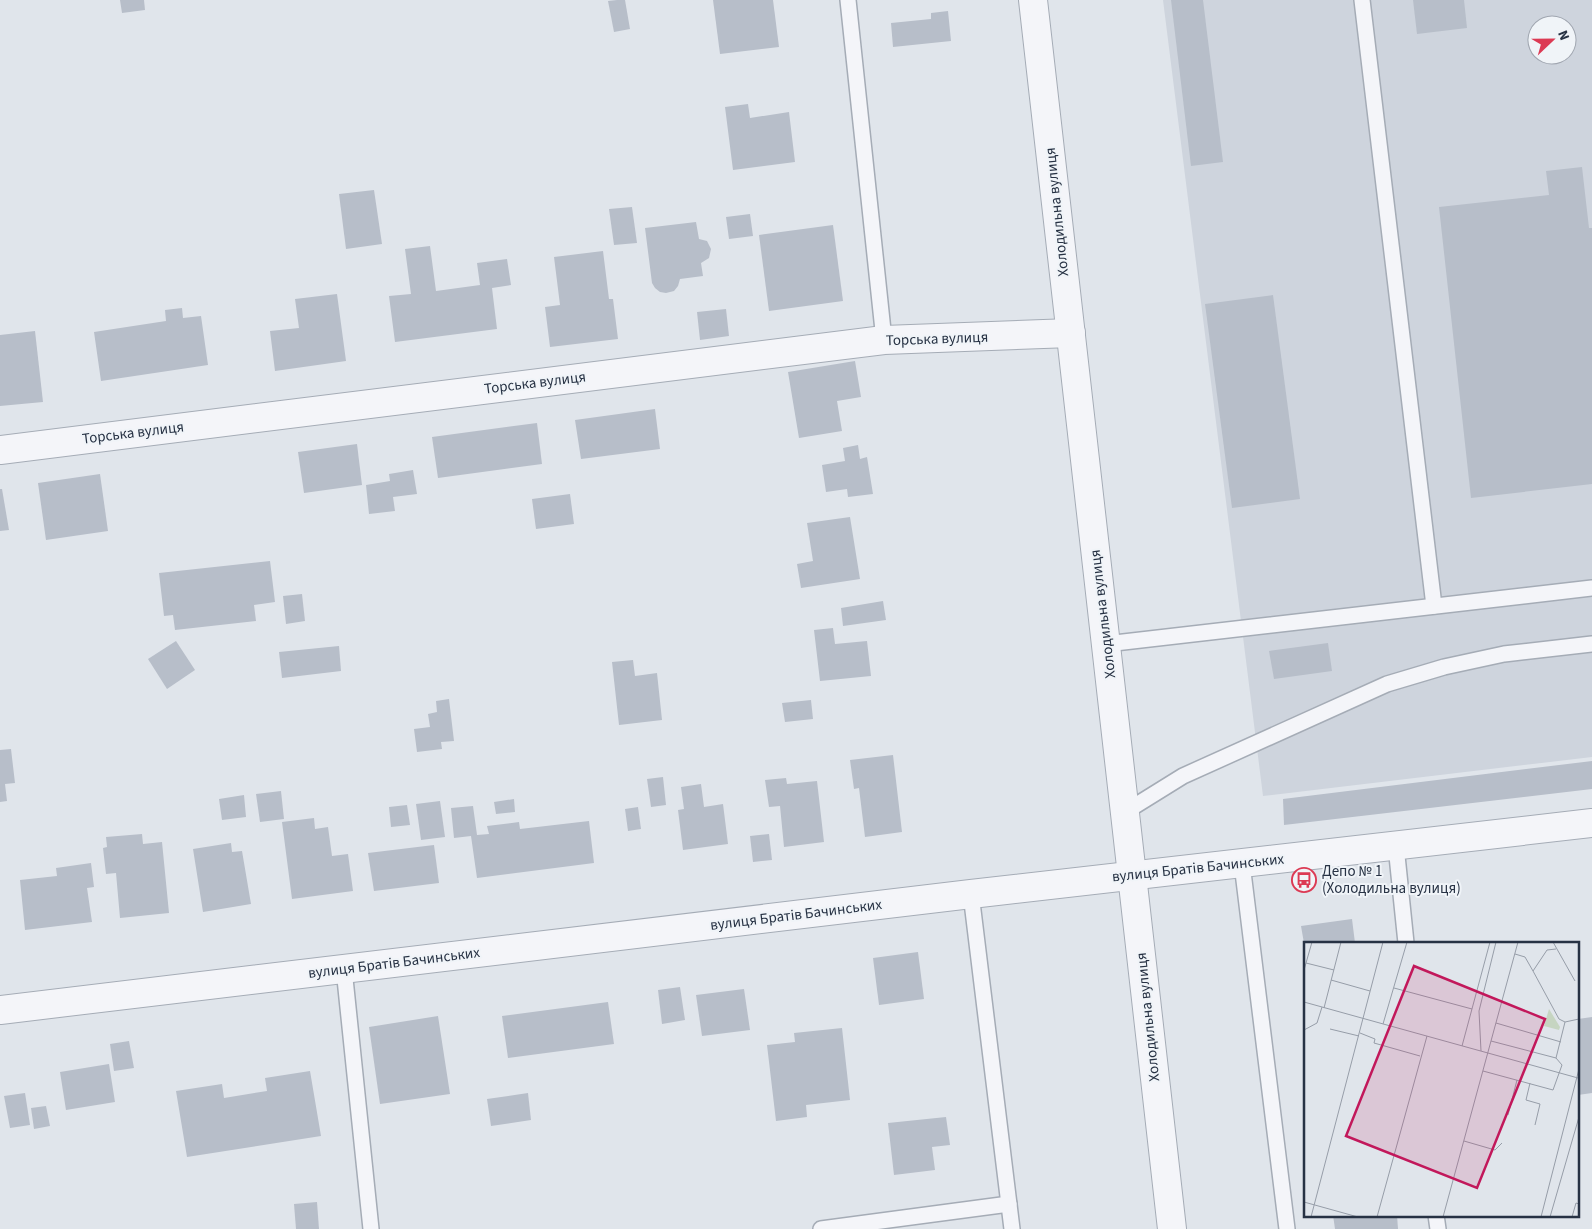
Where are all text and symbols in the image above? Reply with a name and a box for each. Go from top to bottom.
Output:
north arrow [1527,15,1577,65]
text: N [1552,27,1574,44]
street label: Холодильна вулиця [1040,146,1074,278]
street label: Торська вулиця [885,327,989,351]
street label: Торська вулиця [483,366,587,400]
street label: Торська вулиця [81,416,185,450]
street label: Холодильна вулиця [1085,548,1121,680]
street label: вулиця Братів Бачинських [1111,848,1285,887]
place label: Депо № 1 (Холодильна вулиця) [1322,861,1461,899]
bus stop icon: Депо № 1 (Холодильна вулиця) [1291,867,1317,893]
street label: вулиця Братів Бачинських [709,894,883,936]
street label: вулиця Братів Бачинських [307,942,481,984]
inset map [1304,942,1580,1216]
street label: Холодильна вулиця [1131,951,1165,1083]

